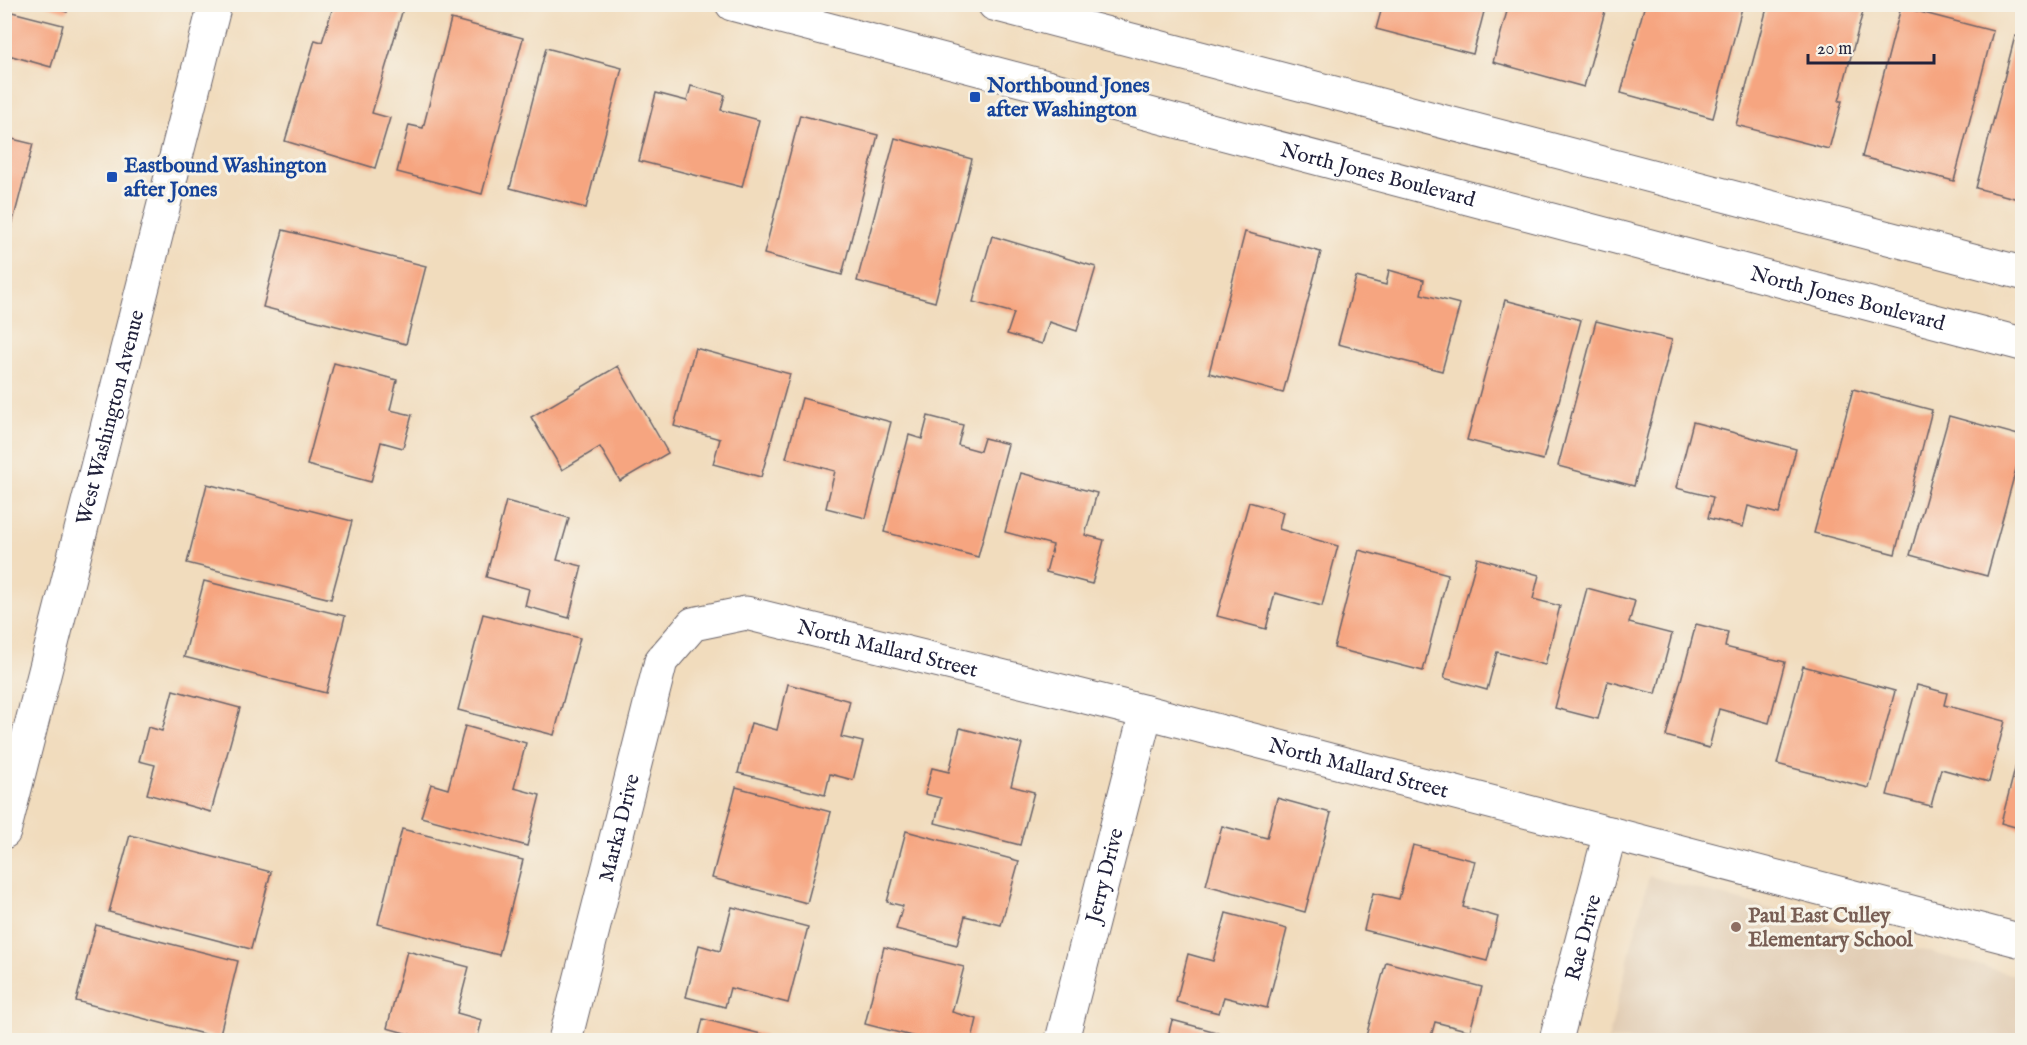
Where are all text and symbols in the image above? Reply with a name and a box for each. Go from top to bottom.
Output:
scale bar [1808,27,1934,65]
text: 20 m [1817,38,1852,61]
place label: Northbound Jones after Washington [986,73,1150,124]
marker: Northbound Jones after Washington [968,90,982,104]
street label: North Jones Boulevard [1277,137,1479,214]
place label: Eastbound Washington after Jones [124,153,327,204]
marker: Eastbound Washington after Jones [105,170,119,184]
street label: North Jones Boulevard [1747,261,1949,338]
street label: West Washington Avenue [71,307,152,528]
street label: North Mallard Street [794,614,980,685]
street label: North Mallard Street [1266,733,1451,805]
street label: Marka Drive [594,771,647,885]
street label: Jerry Drive [1080,825,1131,928]
street label: Rae Drive [1560,891,1608,984]
place label: Paul East Culley Elementary School [1748,903,1914,954]
marker: Paul East Culley Elementary School [1729,920,1743,934]

